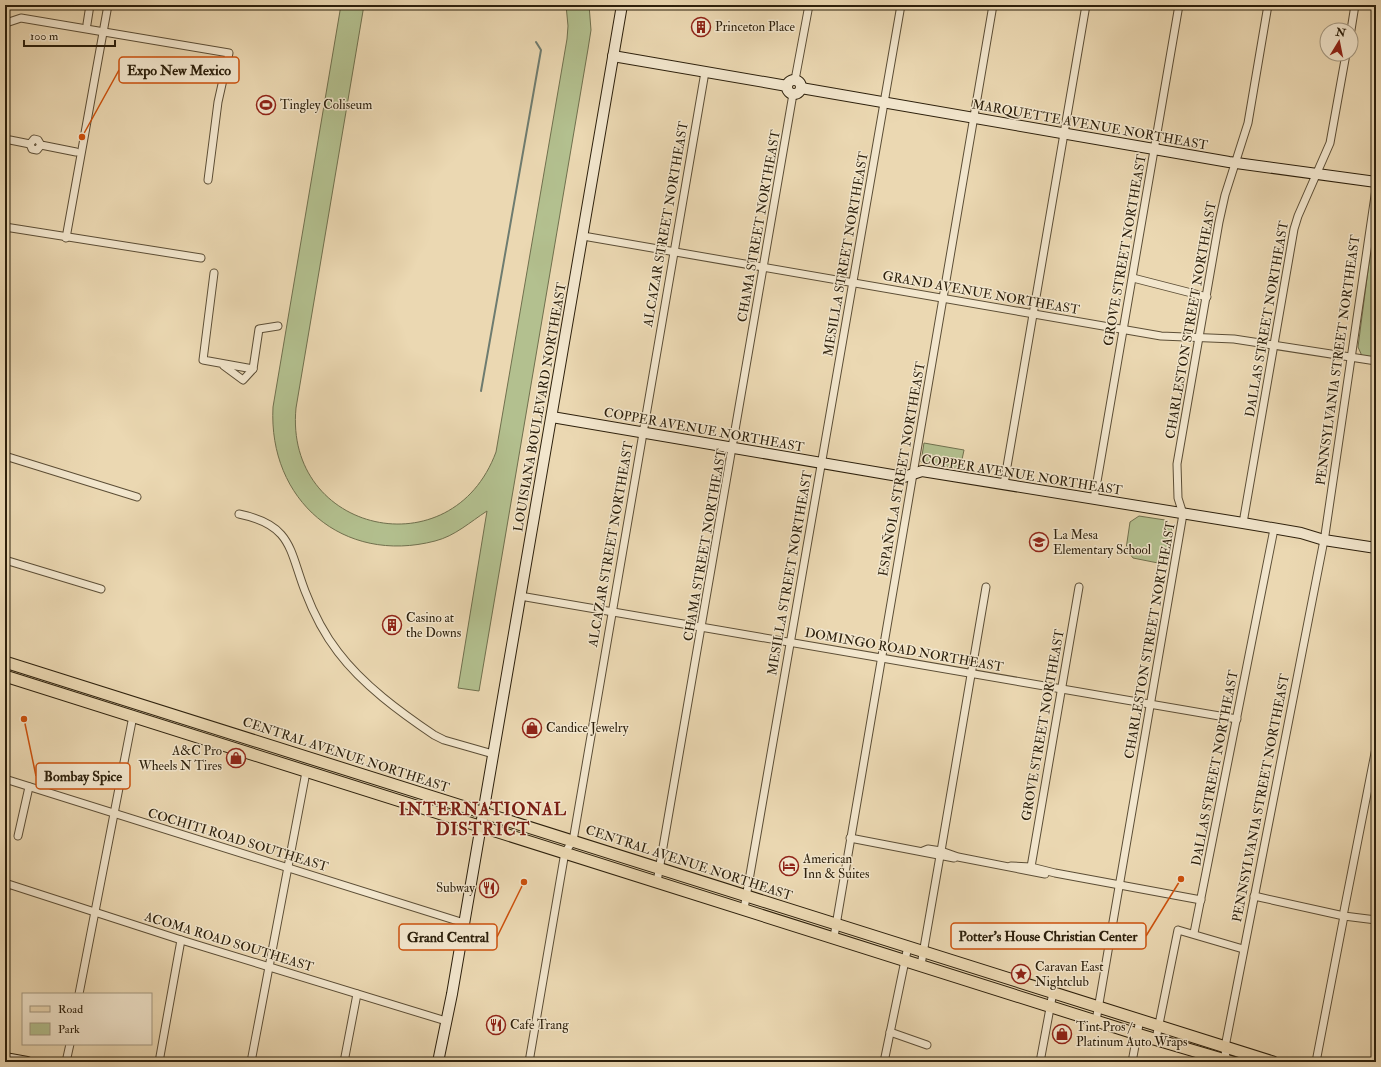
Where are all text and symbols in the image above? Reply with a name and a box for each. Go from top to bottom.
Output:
building icon: Princeton Place [690,16,712,38]
place label: Princeton Place [715,19,796,35]
scale bar [24,22,115,48]
north arrow [1319,22,1359,62]
text: N [1334,25,1348,40]
text: 100 m [30,29,59,44]
callout: Expo New Mexico [119,57,239,83]
text: Expo New Mexico [127,62,231,80]
sports icon: Tingley Coliseum [255,94,277,116]
street label: MARQUETTE AVENUE NORTHEAST [971,96,1209,154]
place label: Tingley Coliseum [280,97,372,114]
street label: ALCAZAR STREET NORTHEAST [640,120,692,329]
street label: CHAMA STREET NORTHEAST [734,128,784,323]
street label: MESILLA STREET NORTHEAST [820,150,872,358]
street label: GROVE STREET NORTHEAST [1100,153,1150,347]
street label: CHARLESTON STREET NORTHEAST [1162,199,1220,440]
street label: DALLAS STREET NORTHEAST [1242,219,1292,418]
street label: PENNSYLVANIA STREET NORTHEAST [1312,233,1364,486]
street label: GRAND AVENUE NORTHEAST [881,268,1081,318]
street label: LOUISIANA BOULEVARD NORTHEAST [510,281,570,533]
street label: ESPAÑOLA STREET NORTHEAST [874,360,929,578]
street label: COPPER AVENUE NORTHEAST [603,404,806,456]
street label: ALCAZAR STREET NORTHEAST [585,440,637,649]
street label: CHAMA STREET NORTHEAST [680,447,730,642]
street label: COPPER AVENUE NORTHEAST [920,451,1124,499]
street label: MESILLA STREET NORTHEAST [764,469,816,677]
street label: CHARLESTON STREET NORTHEAST [1121,519,1179,760]
place label: La Mesa Elementary School [1053,527,1152,559]
school or university icon: La Mesa Elementary School [1028,531,1050,553]
place label: Casino at the Downs [406,610,462,641]
building icon: Casino at the Downs [381,614,403,636]
street label: DOMINGO ROAD NORTHEAST [803,625,1005,675]
street label: GROVE STREET NORTHEAST [1018,628,1068,822]
street label: DALLAS STREET NORTHEAST [1188,668,1242,867]
street label: PENNSYLVANIA STREET NORTHEAST [1229,672,1293,924]
street label: CENTRAL AVENUE NORTHEAST [241,714,452,796]
shop icon: Candice Jewelry [521,717,543,739]
place label: Candice Jewelry [546,720,629,737]
place label: A&C Pro Wheels N Tires [137,743,223,774]
shop icon: A&C Pro Wheels N Tires [225,747,247,769]
callout: Bombay Spice [36,763,130,789]
text: Bombay Spice [44,768,122,786]
district label: INTERNATIONAL DISTRICT [399,799,567,840]
street label: COCHITI ROAD SOUTHEAST [146,805,330,875]
street label: CENTRAL AVENUE NORTHEAST [584,822,795,904]
place label: American Inn & Suites [802,851,870,882]
hotel icon: American Inn & Suites [778,855,800,877]
restaurant icon: Subway [478,877,500,899]
place label: Subway [436,880,475,897]
street label: ACOMA ROAD SOUTHEAST [142,908,316,975]
callout: Potter's House Christian Center [951,923,1146,949]
callout: Grand Central [399,924,497,950]
text: Potter's House Christian Center [958,928,1138,945]
text: Grand Central [407,929,489,946]
place label: Caravan East Nightclub [1035,959,1104,990]
place icon: Caravan East Nightclub [1010,963,1032,985]
legend [22,993,152,1045]
text: Road [58,1002,83,1017]
restaurant icon: Cafe Trang [485,1014,507,1036]
place label: Cafe Trang [510,1017,569,1033]
place label: Tint Pros / Platinum Auto Wraps [1076,1019,1188,1051]
text: Park [58,1022,80,1037]
shop icon: Tint Pros / Platinum Auto Wraps [1051,1023,1073,1045]

